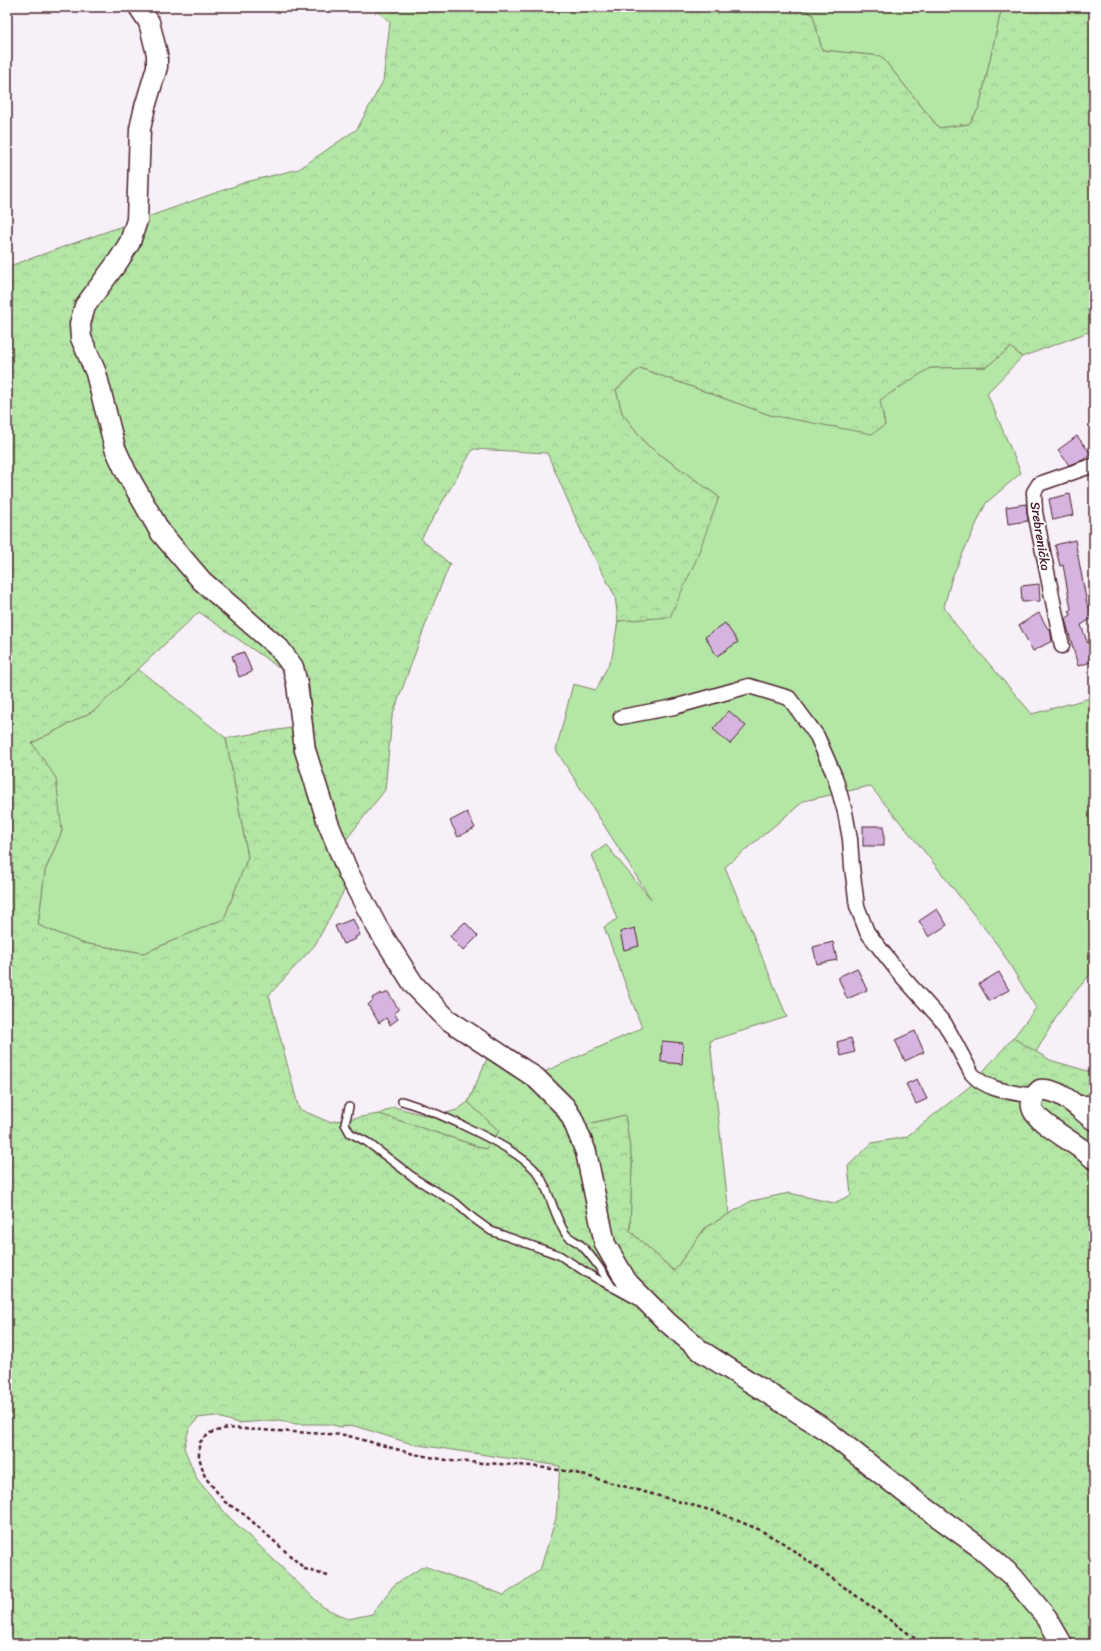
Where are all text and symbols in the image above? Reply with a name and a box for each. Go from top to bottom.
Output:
street label: Srebrenička [1024,500,1057,573]

